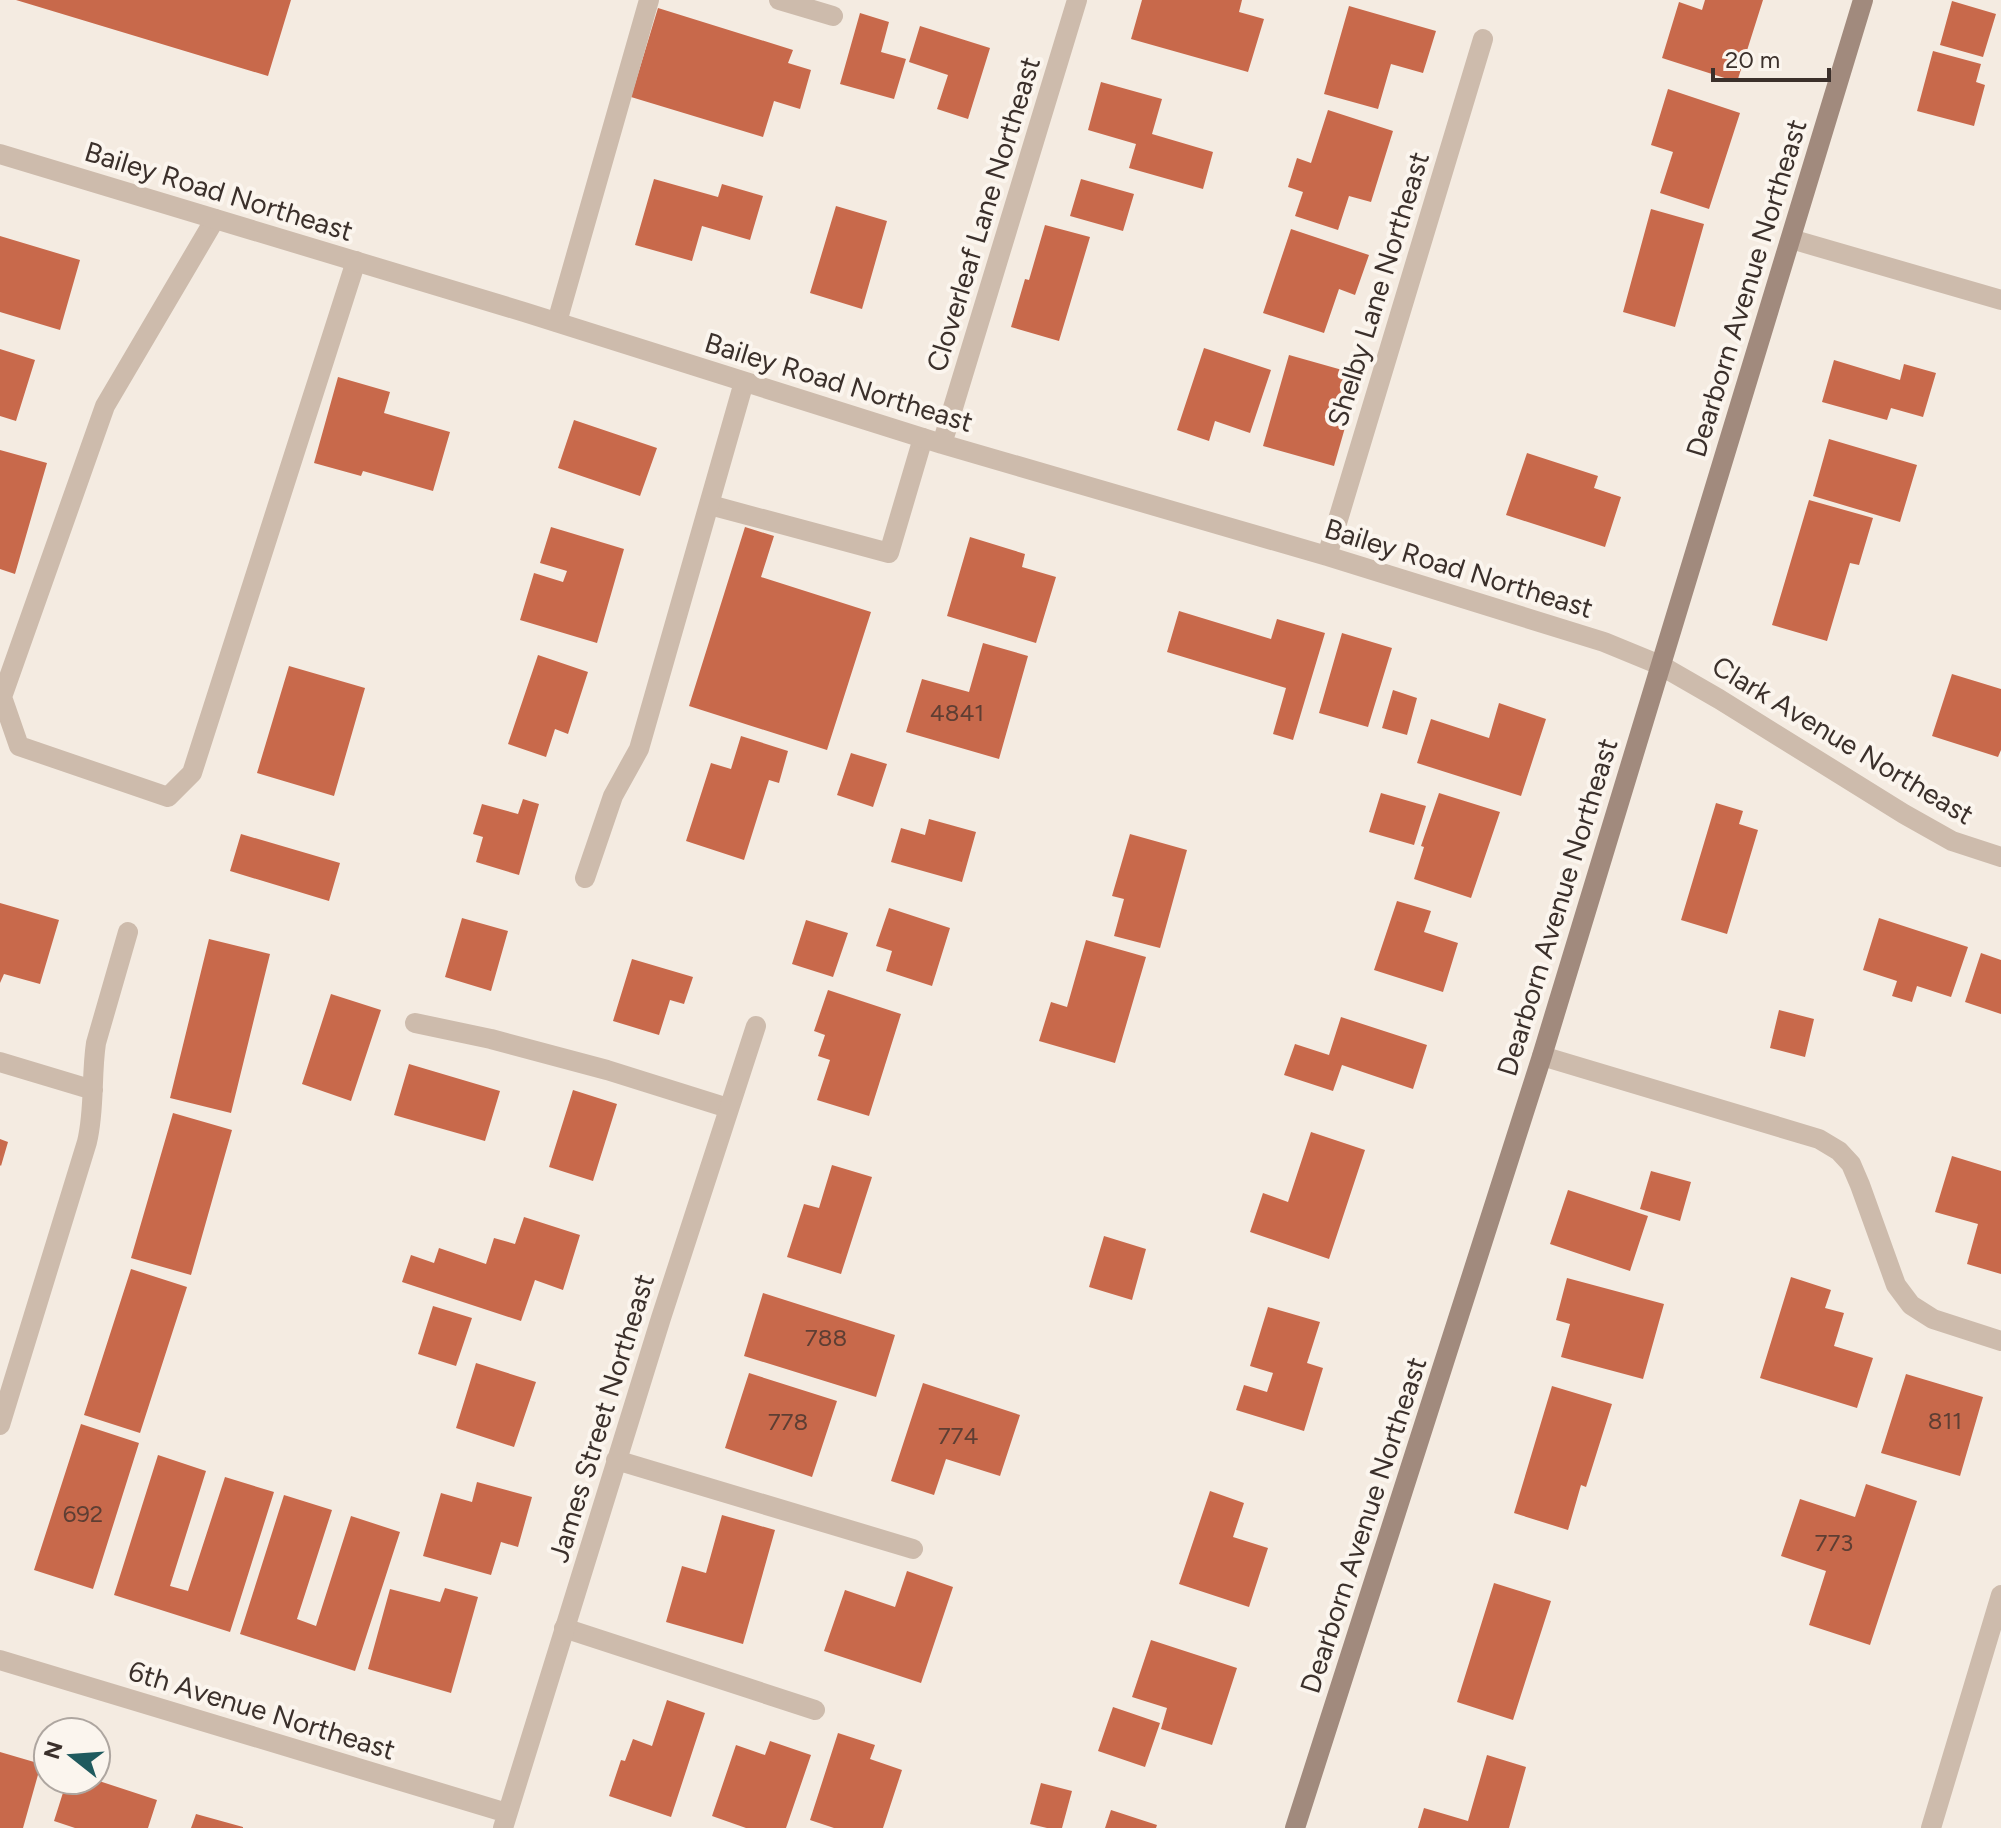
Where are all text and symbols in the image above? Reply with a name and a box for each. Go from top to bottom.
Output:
scale bar [1713,32,1829,82]
text: 20 m [1725,45,1780,74]
street label: Cloverleaf Lane Northeast [919,52,1047,376]
street label: Dearborn Avenue Northeast [1678,115,1814,461]
street label: Bailey Road Northeast [81,134,357,248]
street label: Shelby Lane Northeast [1320,148,1436,430]
street label: Bailey Road Northeast [701,325,977,439]
street label: Bailey Road Northeast [1321,511,1597,625]
street label: Clark Avenue Northeast [1706,648,1980,832]
house number: 4841 [930,698,984,727]
street label: Dearborn Avenue Northeast [1489,734,1625,1080]
street label: James Street Northeast [541,1270,661,1566]
house number: 788 [805,1323,847,1352]
street label: Dearborn Avenue Northeast [1293,1353,1433,1697]
house number: 811 [1928,1406,1962,1435]
house number: 778 [768,1407,808,1436]
house number: 774 [938,1421,978,1450]
house number: 692 [63,1499,103,1528]
house number: 773 [1815,1528,1853,1557]
street label: 6th Avenue Northeast [124,1653,400,1767]
north arrow [32,1716,112,1796]
text: N [38,1738,69,1762]

